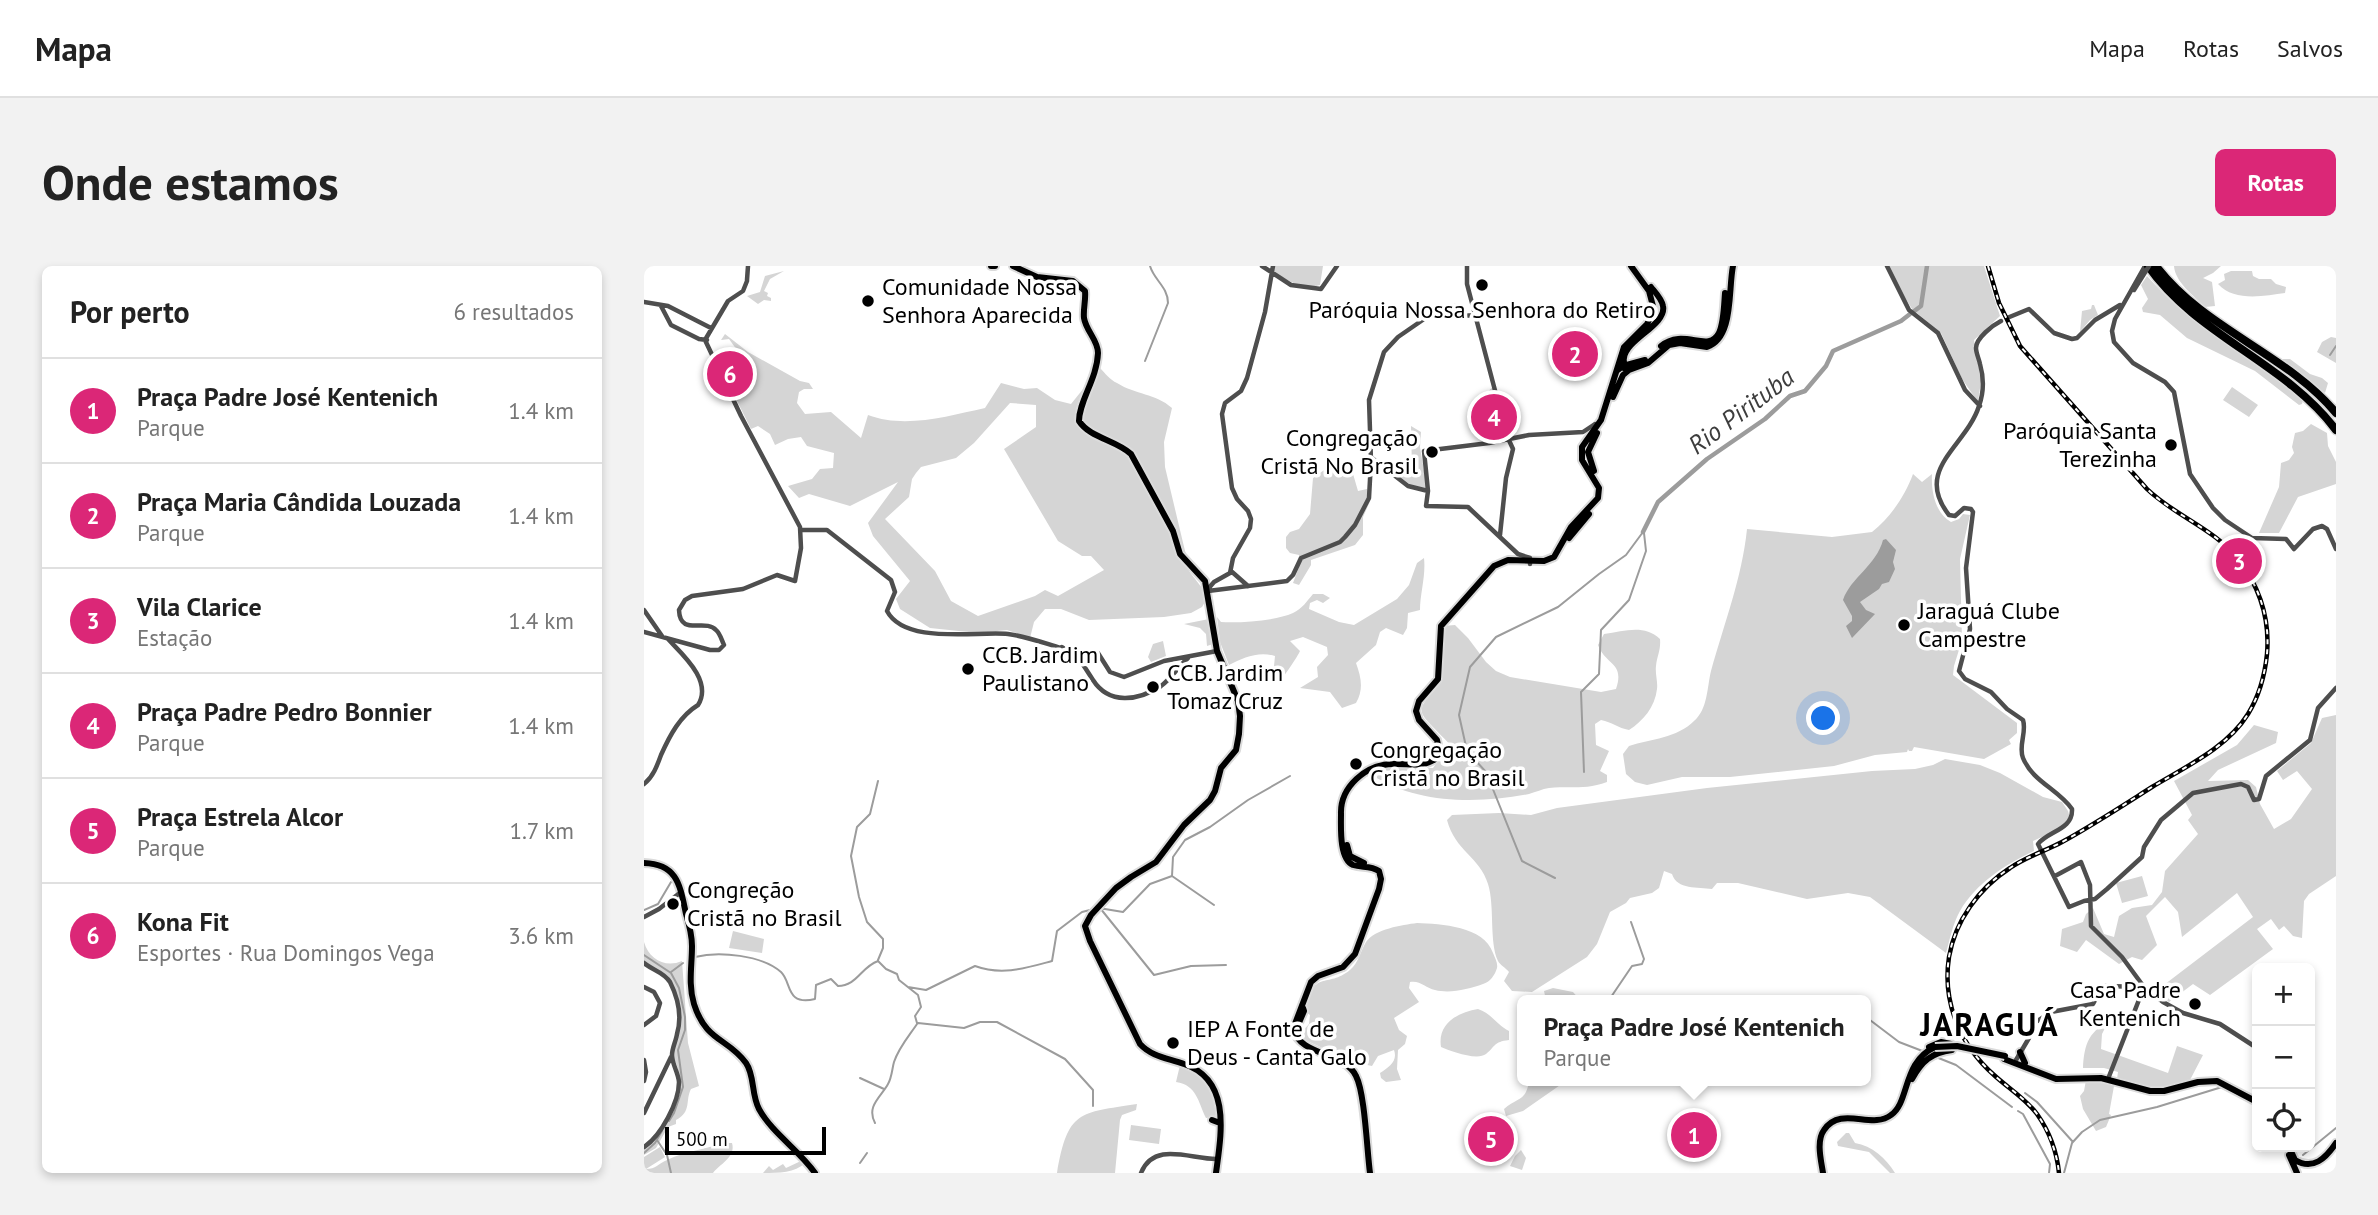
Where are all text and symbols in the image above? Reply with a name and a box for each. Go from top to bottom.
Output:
text: Mapa [35,27,112,70]
text: Mapa [2089,33,2145,64]
text: Rotas [2183,33,2239,64]
text: Salvos [2277,33,2343,64]
button: Rotas [2215,149,2336,216]
text: Onde estamos [42,150,339,214]
place label: Comunidade Nossa Senhora Aparecida [882,271,1077,330]
marker: Paróquia Nossa Senhora do Retiro [1474,277,1490,293]
text: Por perto [70,292,190,331]
marker: Comunidade Nossa Senhora Aparecida [860,293,876,309]
place label: Paróquia Nossa Senhora do Retiro [1308,294,1656,325]
text: 6 resultados [453,297,574,326]
pin: 2 [1552,328,1598,380]
pin: 6 [707,348,753,400]
water label: Rio Pirituba [1681,360,1801,461]
text: Praça Padre José Kentenich [137,380,438,413]
pin: 4 [1471,391,1517,443]
text: 1 [86,396,100,425]
text: 1.4 km [508,396,574,425]
text: Parque [137,413,205,442]
place label: Paróquia Santa Terezinha [2003,415,2157,474]
place label: Congregação Cristã No Brasil [1261,422,1418,481]
marker: Paróquia Santa Terezinha [2163,437,2179,453]
marker: Congregação Cristã No Brasil [1424,444,1440,460]
text: Praça Maria Cândida Louzada [137,485,461,518]
text: 2 [86,501,100,530]
text: 1.4 km [508,501,574,530]
text: Parque [137,518,205,547]
pin: 3 [2216,535,2262,587]
text: Vila Clarice [137,590,262,623]
place label: Jaraguá Clube Campestre [1917,595,2060,654]
text: 3 [86,606,100,635]
text: 1.4 km [508,606,574,635]
marker: Jaraguá Clube Campestre [1896,617,1912,633]
text: Estação [137,623,212,652]
place label: CCB. Jardim Paulistano [982,639,1098,698]
place label: CCB. Jardim Tomaz Cruz [1167,657,1283,716]
marker: CCB. Jardim Paulistano [960,661,976,677]
marker: CCB. Jardim Tomaz Cruz [1145,679,1161,695]
text: Praça Padre Pedro Bonnier [137,695,432,728]
your location [1806,701,1840,735]
text: 4 [86,711,100,740]
text: 1.4 km [508,711,574,740]
text: Parque [137,728,205,757]
place label: Congregação Cristã no Brasil [1370,734,1524,793]
marker: Congregação Cristã no Brasil [1348,756,1364,772]
text: Praça Estrela Alcor [137,800,343,833]
text: 5 [86,816,100,845]
text: 1.7 km [509,816,574,845]
text: Parque [137,833,205,862]
place label: Congreção Cristã no Brasil [687,874,841,933]
marker: Congreção Cristã no Brasil [665,896,681,912]
text: Kona Fit [137,905,229,938]
text: 6 [86,921,100,950]
text: 3.6 km [508,921,574,950]
text: Esportes · Rua Domingos Vega [137,938,435,967]
map controls [2252,963,2315,1152]
button: + [2252,963,2315,1026]
place label: Casa Padre Kentenich [2070,974,2181,1033]
popup [1517,995,1871,1086]
marker: Casa Padre Kentenich [2187,996,2203,1012]
district label: JARAGUÁ [1919,1003,2060,1045]
text: Praça Padre José Kentenich [1543,1010,1845,1043]
place label: IEP A Fonte de Deus - Canta Galo [1187,1013,1367,1072]
button: − [2252,1026,2315,1089]
marker: IEP A Fonte de Deus - Canta Galo [1165,1035,1181,1051]
text: Parque [1543,1043,1611,1072]
button: locate [2252,1089,2315,1152]
pin: 1 [1671,1109,1717,1161]
pin: 5 [1468,1113,1514,1165]
scale bar [665,1124,826,1156]
text: 500 m [676,1127,728,1151]

